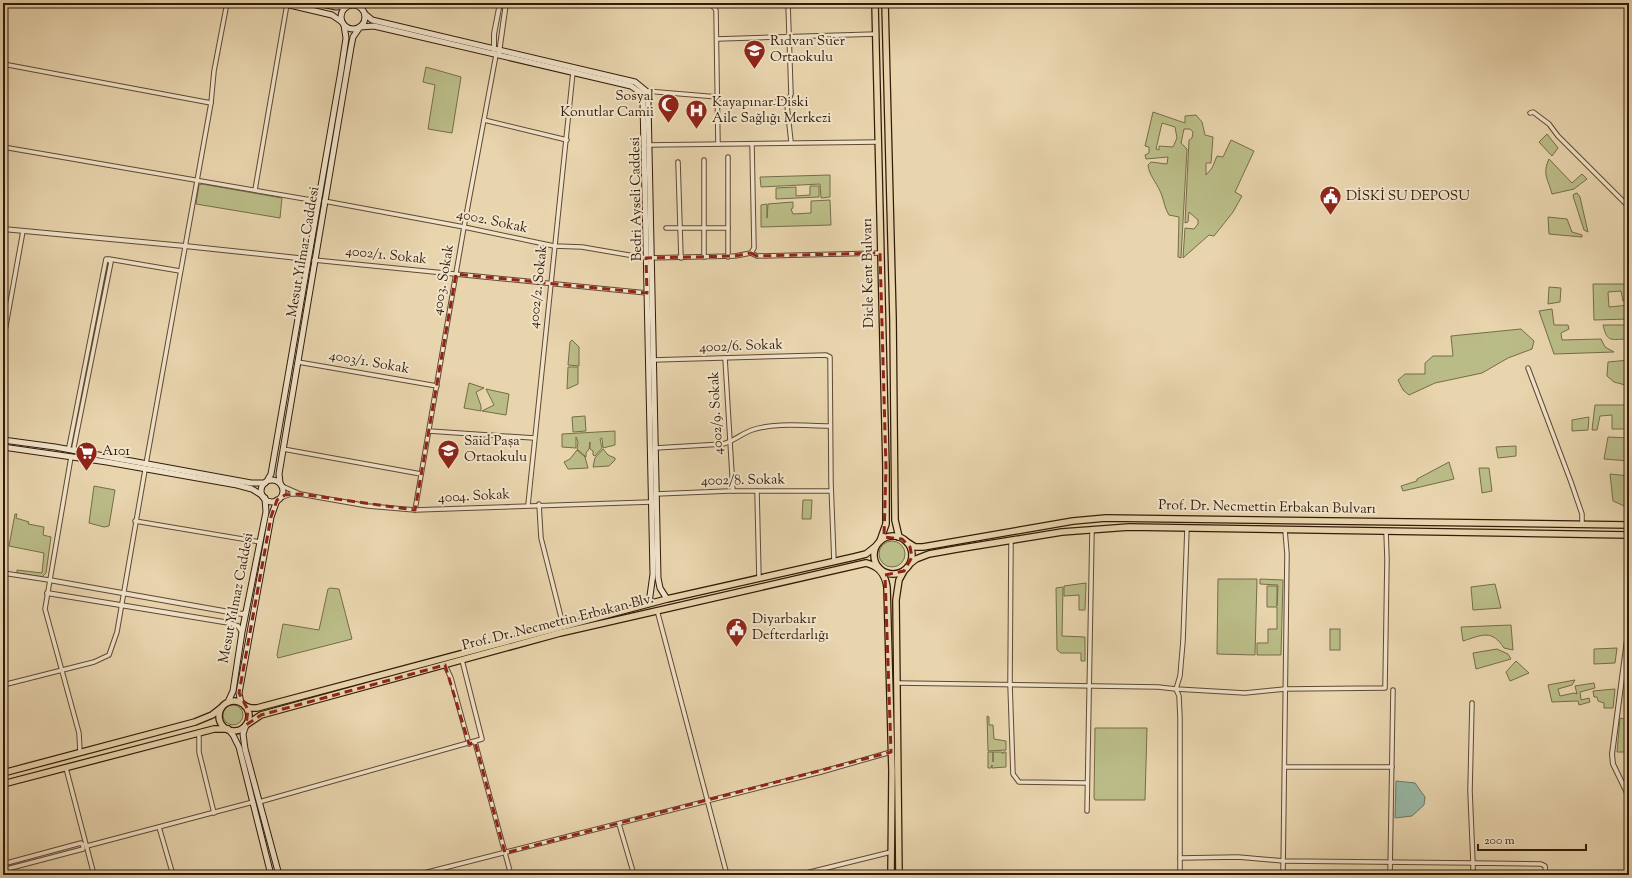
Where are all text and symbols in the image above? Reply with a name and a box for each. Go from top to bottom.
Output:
place label: Rıdvan Süer Ortaokulu [770,32,846,68]
school or university icon: Rıdvan Süer Ortaokulu [741,37,767,70]
place label: Sosyal Konutlar Camii [560,87,654,123]
mosque icon: Sosyal Konutlar Camii [656,92,682,125]
place label: Kayapınar Diski Aile Sağlığı Merkezi [712,93,831,129]
hospital icon: Kayapınar Diski Aile Sağlığı Merkezi [684,98,710,131]
street label: Bedri Ayseli Caddesi [626,137,648,261]
public building icon: DİSKİ SU DEPOSU [1318,184,1344,217]
street label: Mesut Yılmaz Caddesi [283,185,325,319]
place label: DİSKİ SU DEPOSU [1346,187,1470,207]
street label: 4002. Sokak [455,205,530,239]
street label: Dicle Kent Bulvarı [858,218,880,328]
street label: 4002/1. Sokak [344,242,428,270]
street label: 4003. Sokak [428,243,460,317]
street label: 4002/2. Sokak [525,244,553,330]
street label: 4002/6. Sokak [699,336,784,358]
street label: 4003/1. Sokak [327,346,411,380]
street label: 4002/9. Sokak [705,370,729,455]
place label: Said Paşa Ortaokulu [464,432,527,468]
school or university icon: Said Paşa Ortaokulu [436,437,462,470]
supermarket icon: A101 [74,439,100,472]
place label: A101 [102,442,130,462]
street label: 4002/8. Sokak [701,470,786,492]
street label: 4004. Sokak [437,485,511,509]
street label: Prof. Dr. Necmettin Erbakan Bulvarı [1158,496,1376,520]
street label: Mesut Yılmaz Caddesi [215,531,259,665]
street label: Prof. Dr. Necmettin Erbakan Blv. [460,590,656,656]
place label: Diyarbakır Defterdarlığı [752,610,829,646]
public building icon: Diyarbakır Defterdarlığı [723,615,749,648]
scale bar [1478,826,1586,852]
text: 200 m [1484,832,1515,850]

